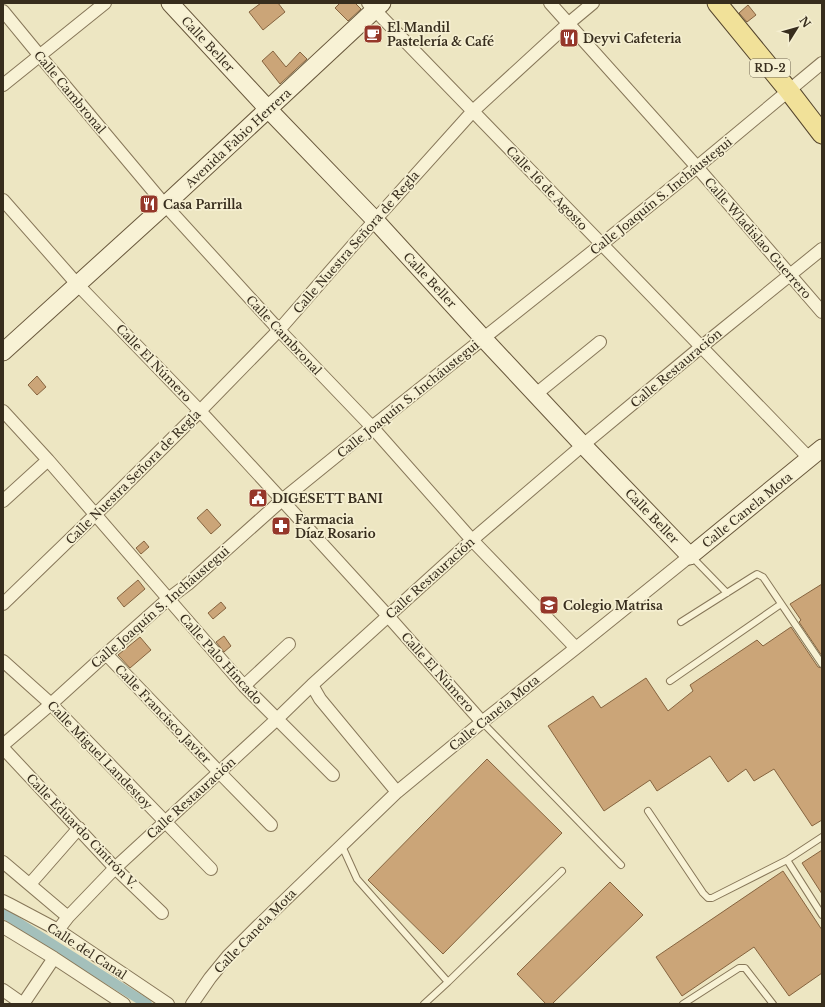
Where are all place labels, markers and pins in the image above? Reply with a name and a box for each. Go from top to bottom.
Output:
place label: El Mandil Pastelería & Café [387,20,494,49]
cafe icon: El Mandil Pastelería & Café [362,23,384,45]
restaurant icon: Deyvi Cafeteria [558,27,580,49]
place label: Deyvi Cafeteria [583,31,682,46]
restaurant icon: Casa Parrilla [138,193,160,215]
place label: Casa Parrilla [163,197,243,212]
public building icon: DIGESETT BANI [247,487,269,509]
place label: DIGESETT BANI [272,491,383,506]
place label: Farmacia Díaz Rosario [295,512,376,541]
pharmacy icon: Farmacia Díaz Rosario [270,515,292,537]
school or university icon: Colegio Matrisa [538,594,560,616]
place label: Colegio Matrisa [563,598,663,613]

